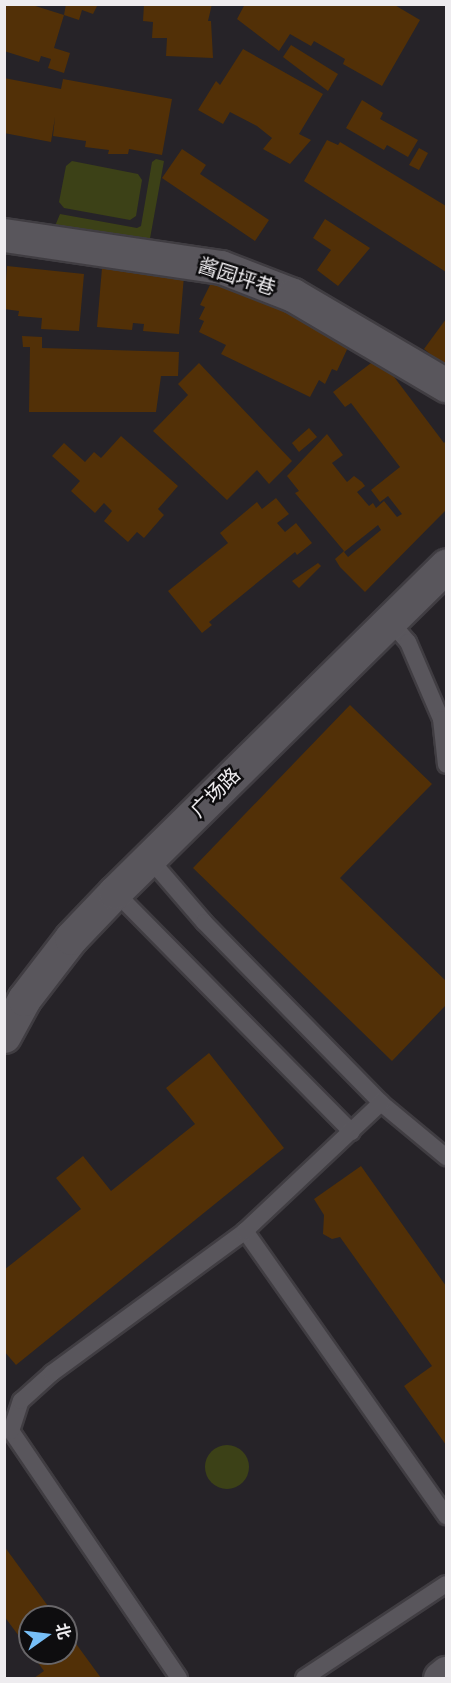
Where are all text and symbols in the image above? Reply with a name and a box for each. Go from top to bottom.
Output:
street label: 酱园坪巷 [195,252,279,300]
street label: 广场路 [185,762,245,822]
north arrow [18,1605,78,1665]
text: 北 [51,1621,76,1642]

